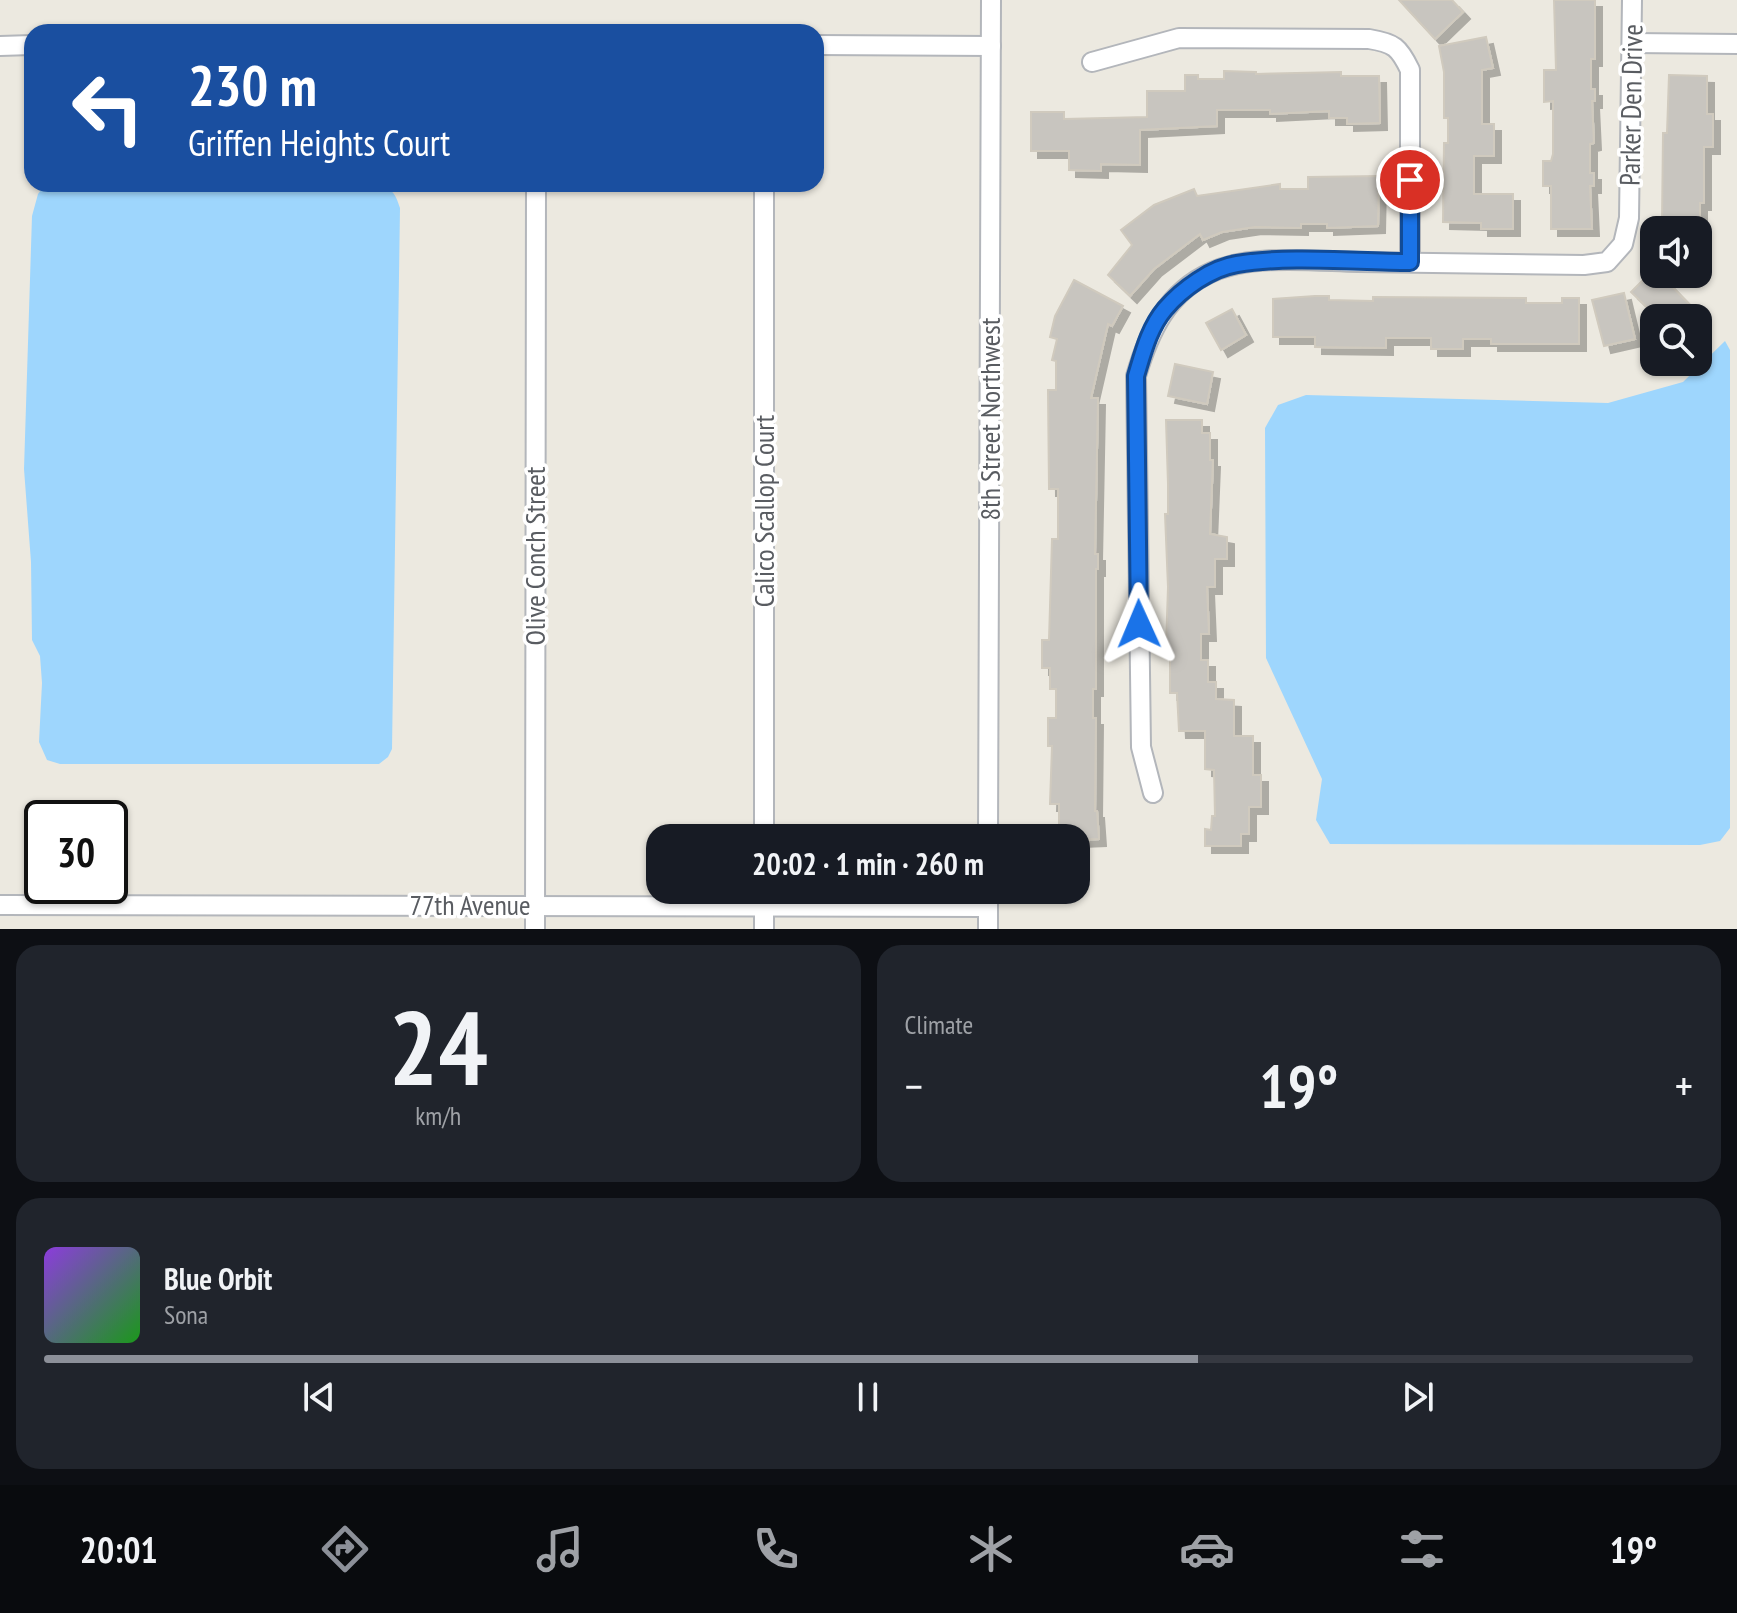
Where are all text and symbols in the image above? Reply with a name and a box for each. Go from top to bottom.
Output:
street label: Parker Den Drive [1611,24,1650,186]
text: 230 m [188,49,317,121]
icon: left [56,56,160,160]
text: Griffen Heights Court [188,119,450,166]
pin [1376,146,1444,214]
icon: arrive [1388,158,1432,202]
map controls [1640,216,1712,376]
button: sound [1640,216,1712,288]
button: search [1640,304,1712,376]
street label: 8th Street Northwest [971,317,1008,520]
street label: Calico Scallop Court [745,414,782,607]
street label: Olive Conch Street [516,466,553,645]
position arrow [1097,582,1181,666]
speed limit sign: 30 [24,800,128,904]
text: 20:02 · 1 min · 260 m [752,844,984,883]
street label: 77th Avenue [410,886,531,923]
text: 24 [389,979,488,1114]
text: Climate [905,1008,973,1041]
text: 19° [1259,1047,1338,1125]
text: − [905,1057,923,1114]
text: + [1675,1057,1693,1114]
text: km/h [415,1099,461,1132]
text: Blue Orbit [164,1259,272,1298]
text: Sona [164,1298,208,1331]
icon: previous [297,1375,341,1419]
icon: pause [846,1375,890,1419]
icon: next [1396,1375,1440,1419]
icon: directions [317,1521,373,1577]
icon: music [532,1521,588,1577]
icon: phone [748,1521,804,1577]
icon: climate [963,1521,1019,1577]
icon: car [1179,1521,1235,1577]
icon: filters [1394,1521,1450,1577]
text: 20:01 [80,1526,158,1573]
text: 19° [1610,1526,1657,1573]

